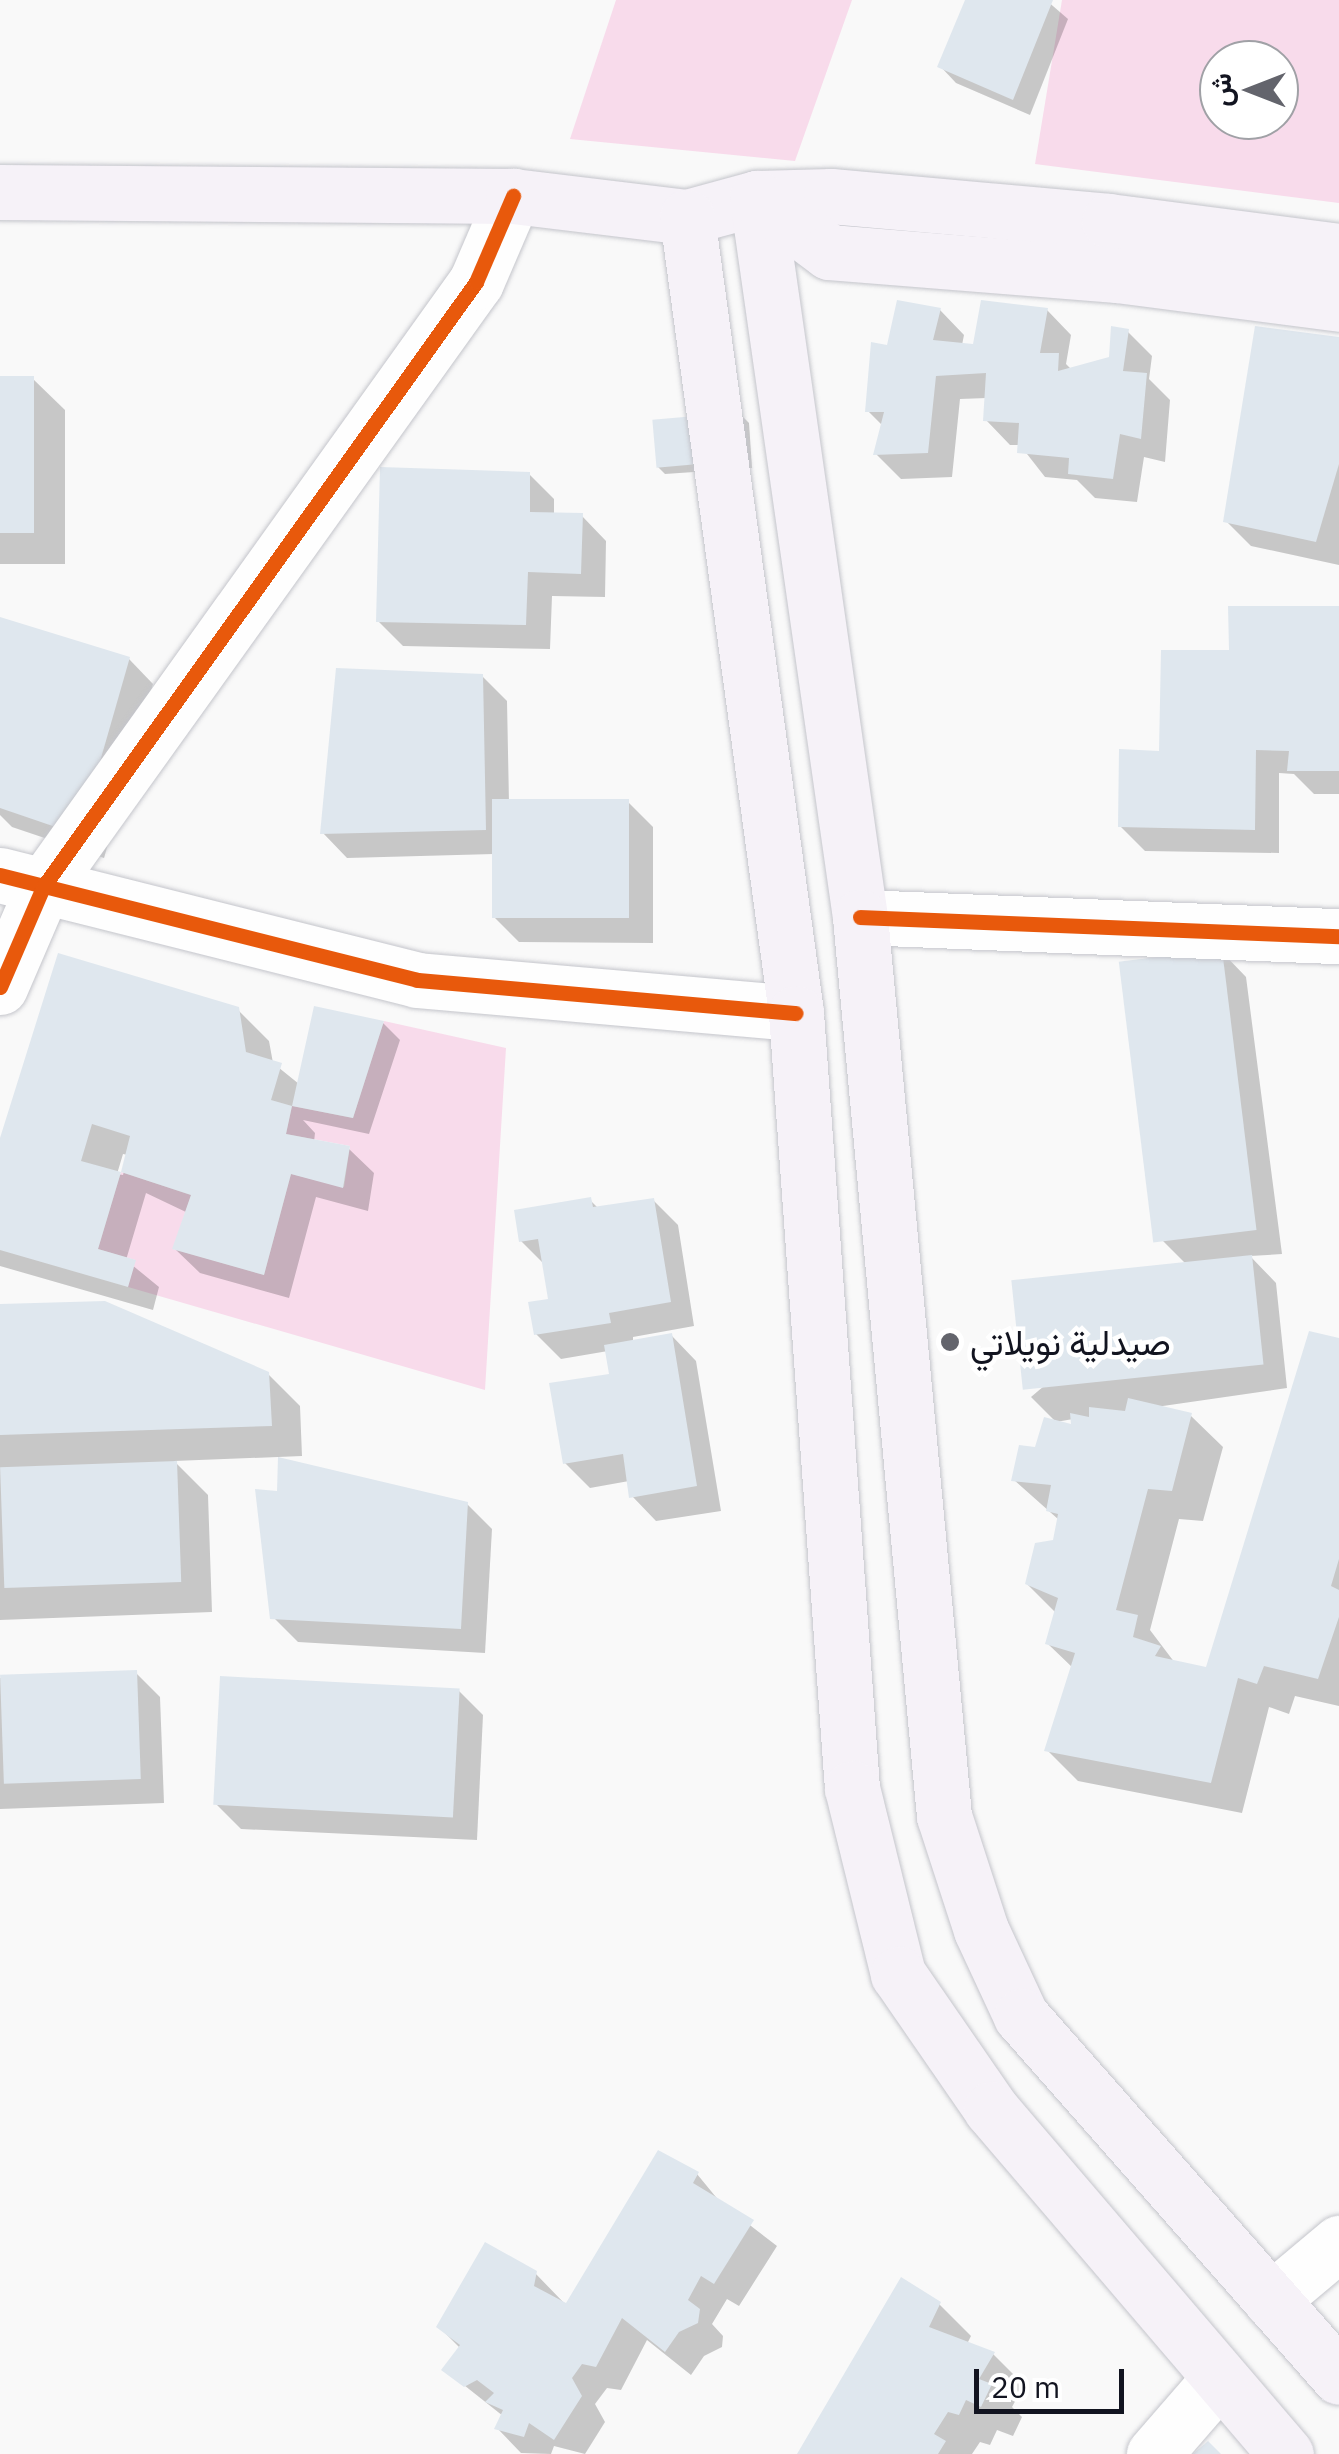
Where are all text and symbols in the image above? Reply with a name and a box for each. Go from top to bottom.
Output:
north arrow [1199,40,1299,140]
text: ش [1202,73,1239,107]
place label: صيدلية نويلاتي [970,1321,1171,1363]
marker: صيدلية نويلاتي [939,1331,961,1353]
scale bar [979,2349,1129,2411]
text: 20 m [991,2367,1060,2406]

